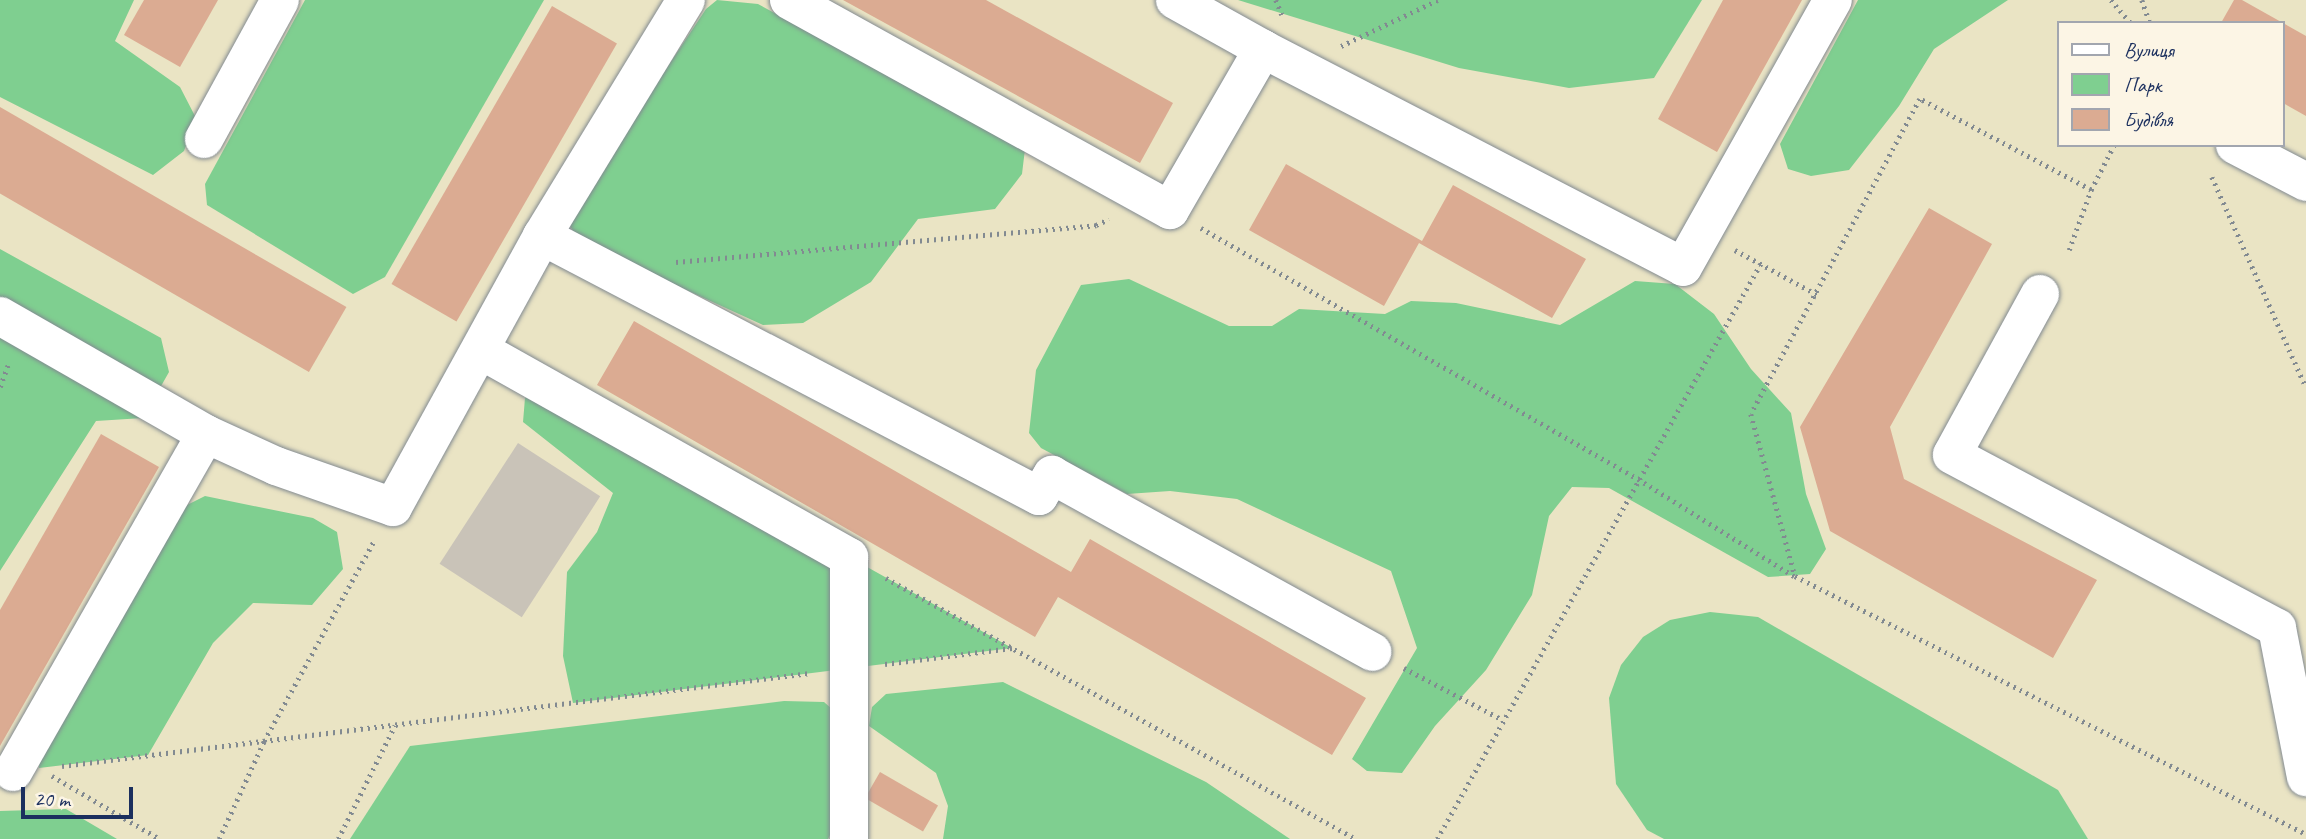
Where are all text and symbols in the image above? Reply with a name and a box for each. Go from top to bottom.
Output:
legend [2058,21,2285,147]
text: Вулиця [2124,37,2174,63]
text: Парк [2124,72,2161,98]
text: Будівля [2124,107,2173,133]
scale bar [24,772,136,816]
text: 20 m [34,786,70,812]

